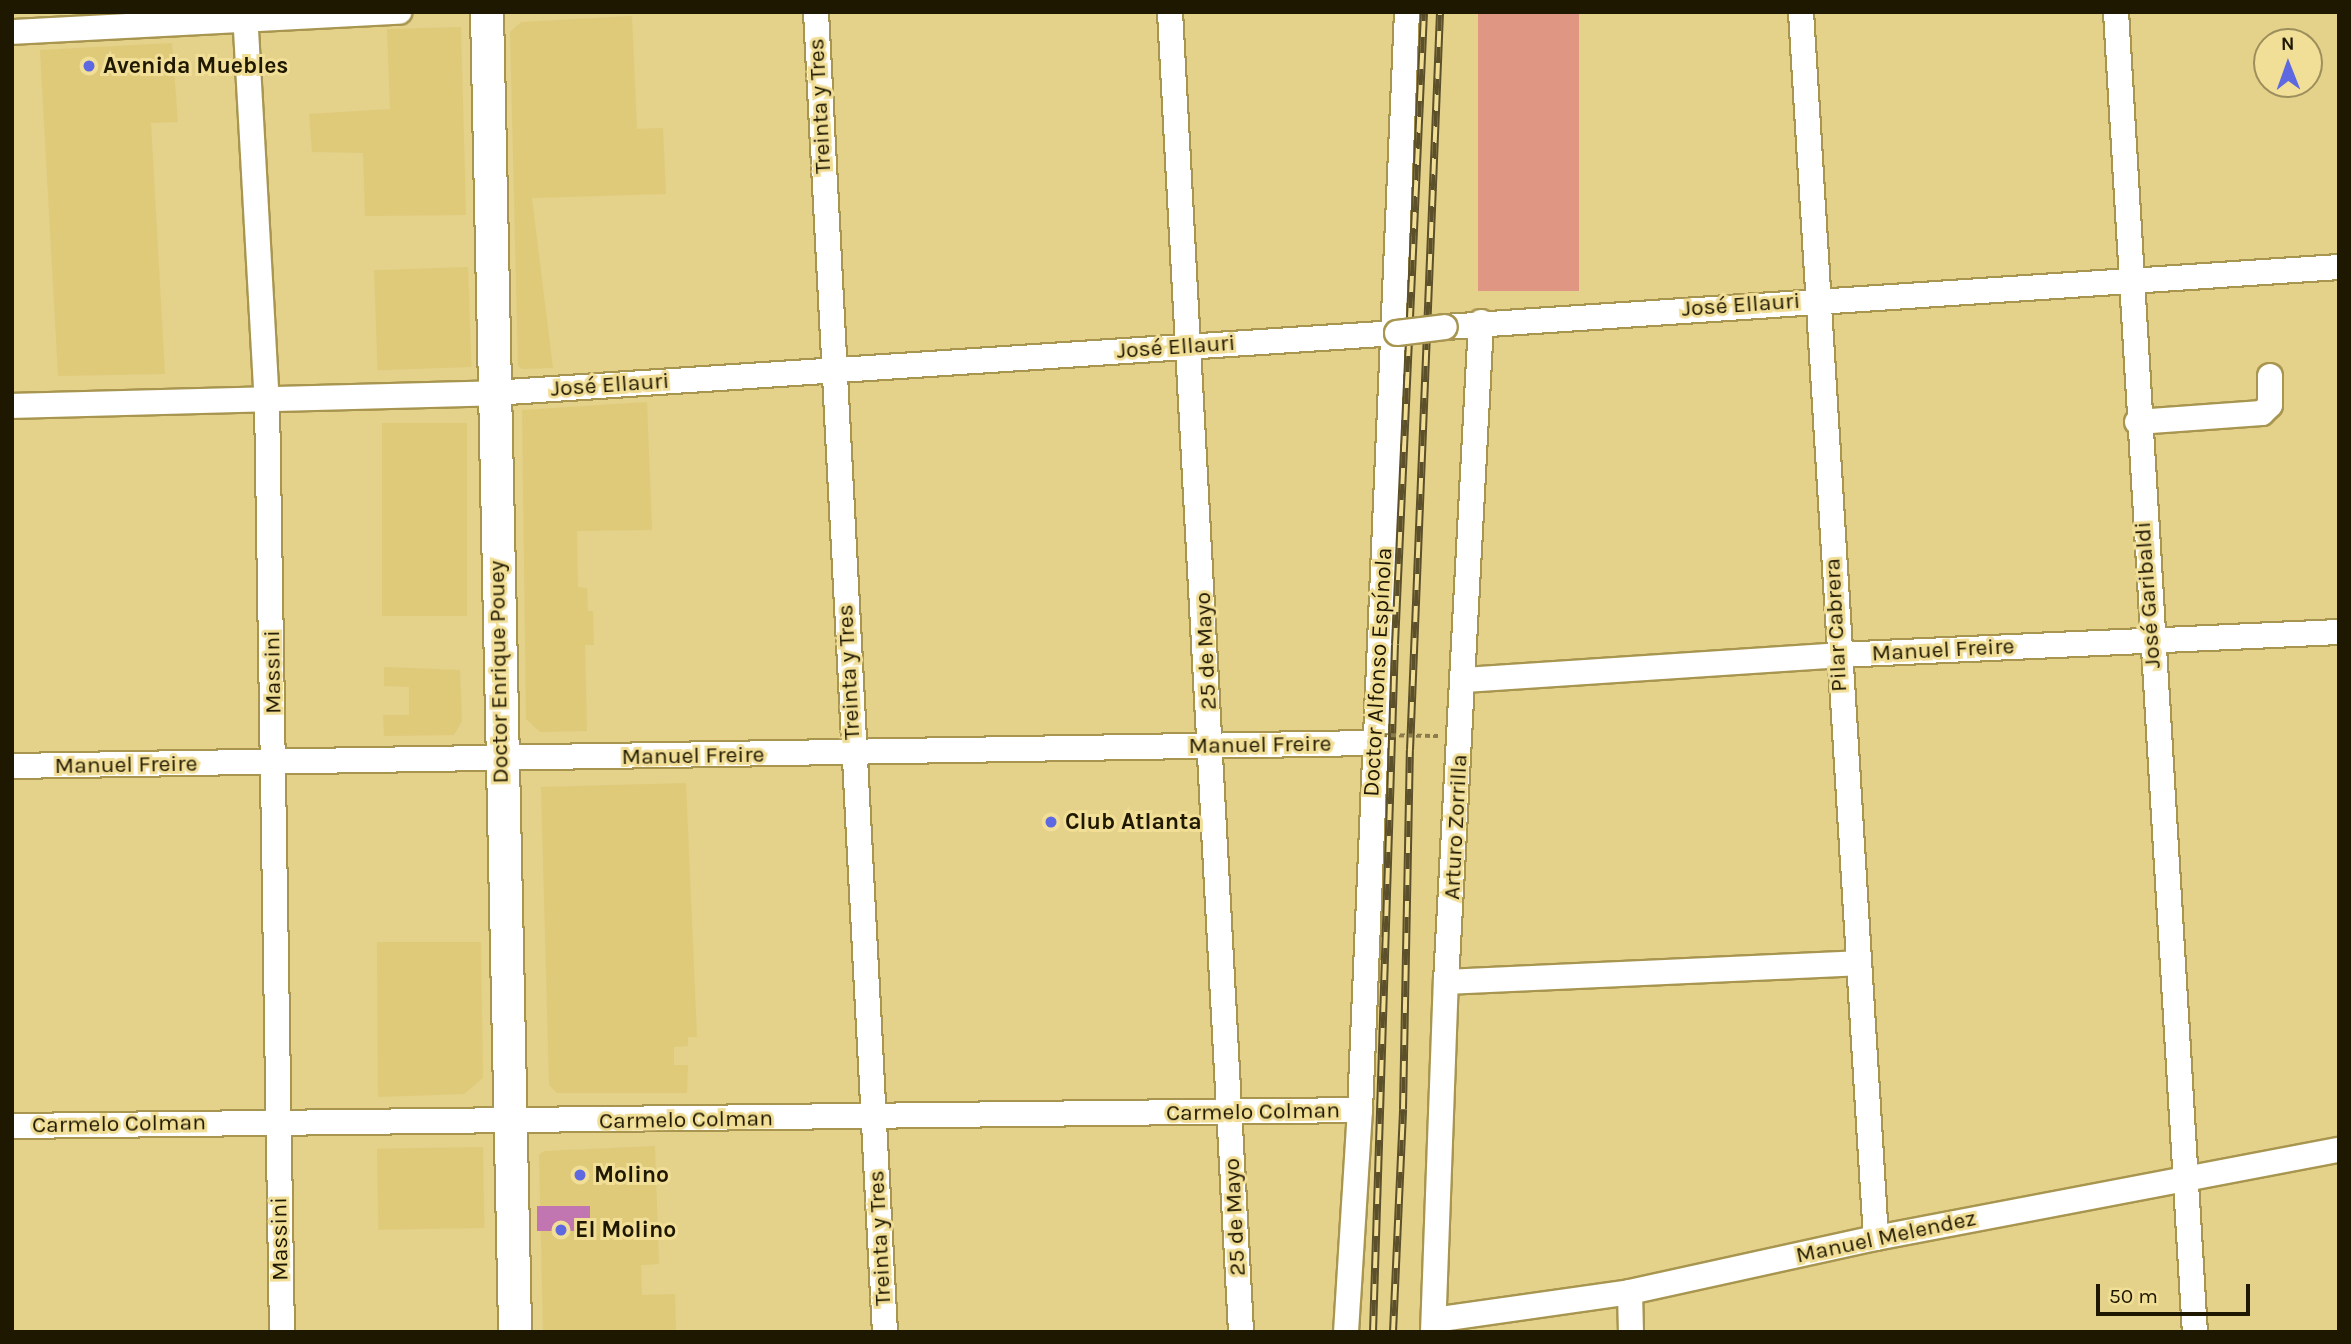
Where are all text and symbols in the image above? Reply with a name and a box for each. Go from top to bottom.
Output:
north arrow [2253,28,2323,98]
text: N [2281,33,2295,55]
street label: Treinta y Tres [803,38,837,174]
place label: Avenida Muebles [103,52,288,80]
marker: Avenida Muebles [81,58,97,74]
street label: José Ellauri [1681,287,1801,323]
street label: José Ellauri [1116,329,1236,365]
street label: José Ellauri [550,367,670,403]
street label: José Garibaldi [2129,521,2167,669]
street label: Doctor Alfonso Espínola [1358,547,1398,797]
street label: Pilar Cabrera [1819,557,1853,693]
street label: Doctor Enrique Pouey [483,560,515,784]
street label: 25 de Mayo [1189,591,1223,711]
street label: Treinta y Tres [832,604,866,740]
street label: Massini [258,630,288,714]
street label: Manuel Freire [1871,632,2015,668]
street label: Manuel Freire [1188,730,1332,760]
street label: Manuel Freire [621,741,765,771]
street label: Manuel Freire [54,750,198,780]
street label: Arturo Zorrilla [1438,754,1474,900]
place label: Club Atlanta [1065,808,1202,836]
marker: Club Atlanta [1043,814,1059,830]
street label: Carmelo Colman [1166,1097,1340,1127]
street label: Carmelo Colman [599,1105,773,1135]
street label: Carmelo Colman [32,1109,206,1139]
street label: 25 de Mayo [1218,1157,1252,1277]
place label: Molino [594,1161,669,1189]
marker: Molino [572,1167,588,1183]
street label: Treinta y Tres [863,1170,897,1306]
street label: Massini [265,1197,295,1281]
street label: Manuel Melendez [1793,1204,1979,1270]
place label: El Molino [575,1216,676,1244]
marker: El Molino [553,1222,569,1238]
scale bar [2099,1270,2253,1314]
text: 50 m [2109,1284,2158,1308]

